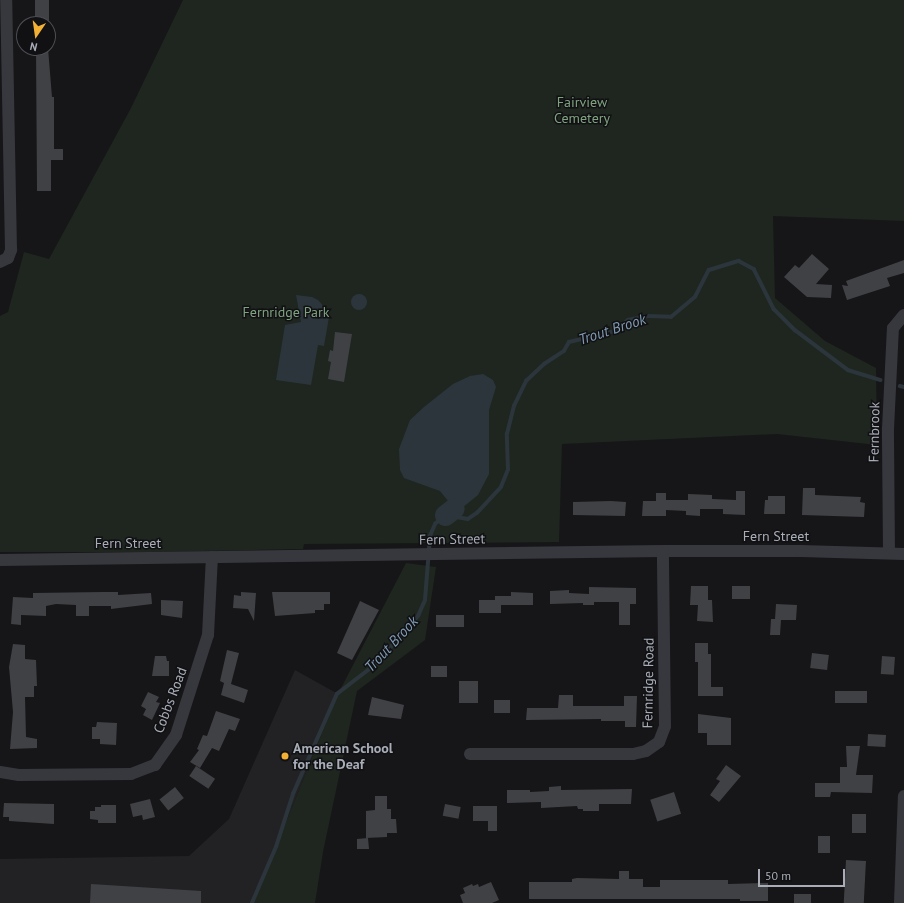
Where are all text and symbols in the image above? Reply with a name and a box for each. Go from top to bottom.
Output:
north arrow [16,16,56,56]
text: N [28,39,39,54]
park label: Fairview Cemetery [554,94,610,126]
park label: Fernridge Park [243,304,329,320]
water label: Trout Brook [576,310,648,348]
street label: Fernbrook [865,401,883,463]
street label: Fern Street [743,528,809,544]
street label: Fern Street [419,530,485,548]
street label: Fern Street [95,535,161,551]
water label: Trout Brook [361,612,421,676]
street label: Fernridge Road [639,637,657,729]
street label: Cobbs Road [150,665,190,735]
place label: American School for the Deaf [293,740,393,772]
marker: American School for the Deaf [280,751,290,761]
scale bar [760,861,847,887]
text: 50 m [765,868,791,883]

